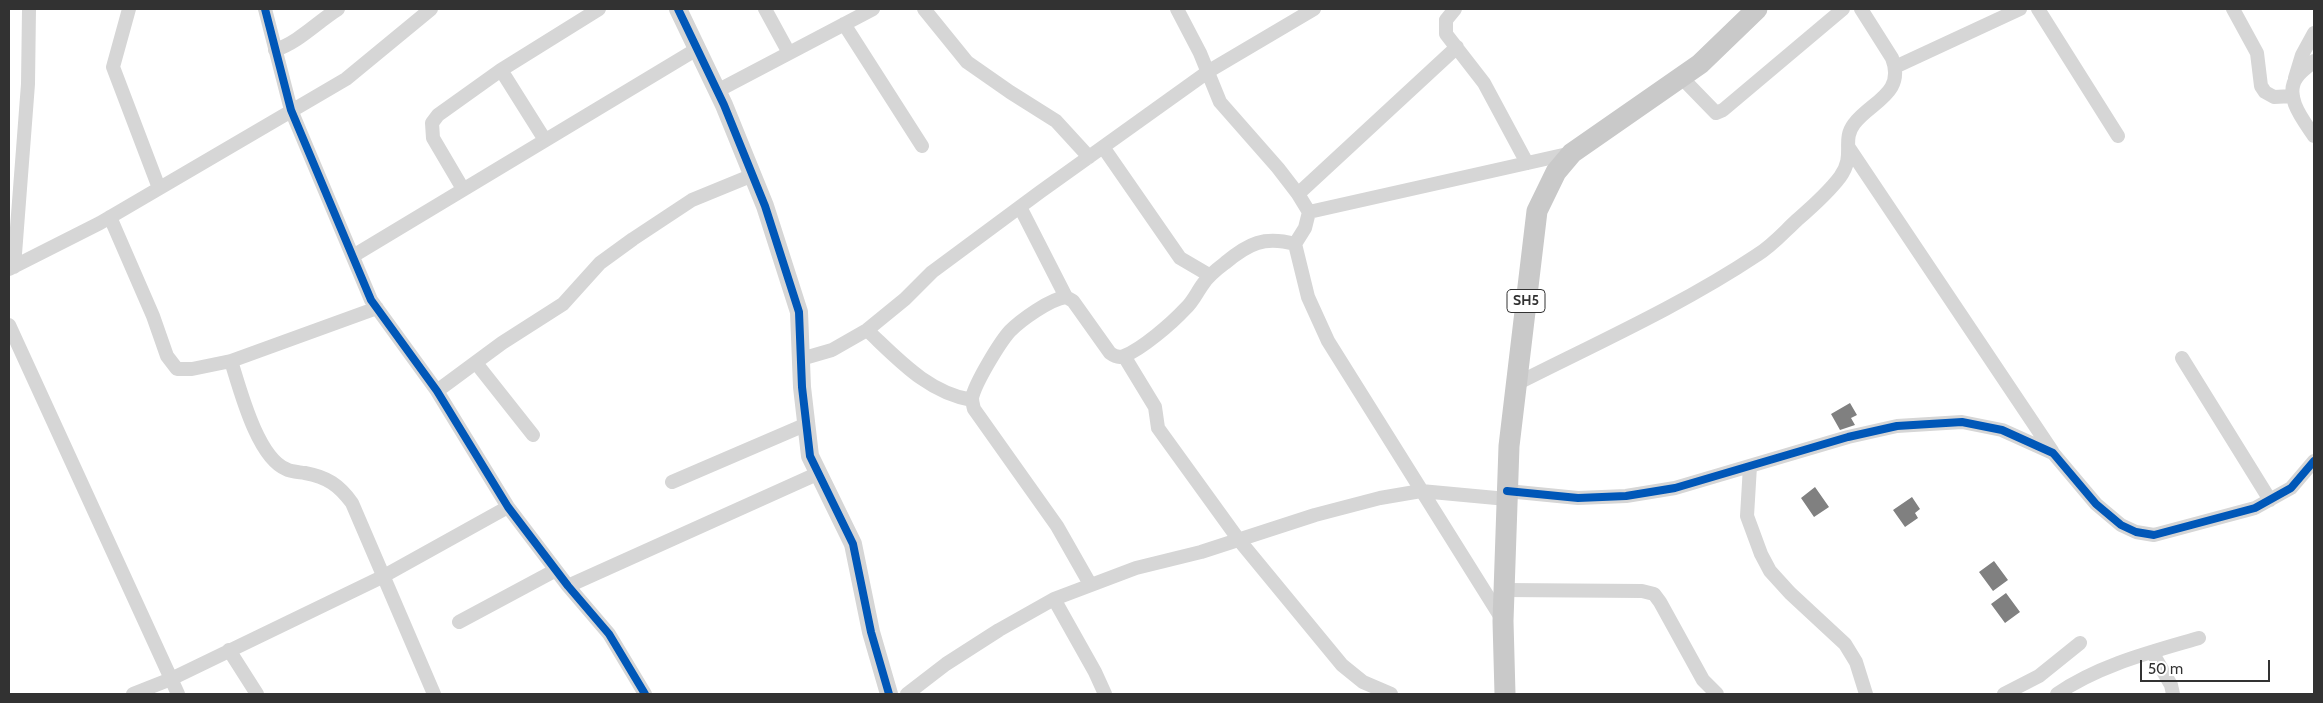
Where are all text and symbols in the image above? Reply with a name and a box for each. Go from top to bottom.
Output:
road number: SH5 [1507,290,1545,312]
scale bar [2143,650,2273,682]
text: 50 m [2148,660,2183,678]

